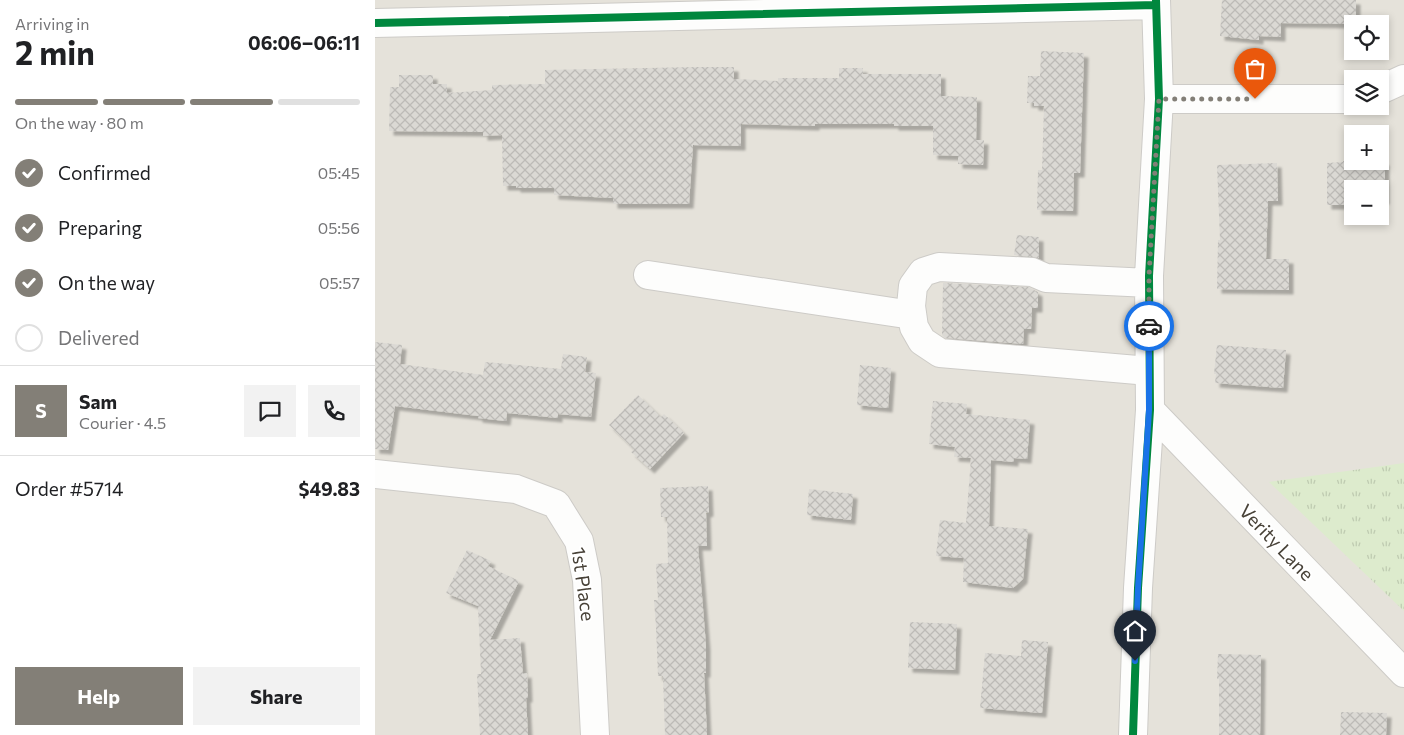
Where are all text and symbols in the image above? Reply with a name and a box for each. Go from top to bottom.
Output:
text: Arriving in [15,14,89,33]
map controls [1344,15,1389,225]
button: locate [1344,15,1389,60]
text: 06:06–06:11 [248,31,360,54]
text: 2 min [15,32,95,72]
pin [1234,48,1276,99]
icon: bag [1241,55,1269,83]
button: layers [1344,70,1389,115]
text: On the way · 80 m [15,113,144,132]
button: + [1344,125,1389,170]
icon: check [15,159,43,187]
text: Confirmed [58,161,151,184]
text: 05:45 [318,163,360,182]
button: − [1344,180,1389,225]
icon: check [15,214,43,242]
text: Preparing [58,216,142,239]
text: 05:56 [318,218,360,237]
icon: check [15,269,43,297]
text: On the way [58,271,155,294]
text: 05:57 [319,273,360,292]
courier [1124,301,1174,351]
icon: car [1135,312,1163,340]
text: Delivered [58,326,139,349]
button: chat [244,385,296,437]
button: phone [308,385,360,437]
text: Sam [79,390,117,413]
text: S [35,399,47,422]
text: Courier · 4.5 [79,413,166,432]
text: Order #5714 [15,477,123,500]
text: $49.83 [299,477,360,500]
street label: Verity Lane [1235,499,1319,585]
street label: 1st Place [567,546,601,622]
pin [1114,610,1156,661]
icon: home [1121,617,1149,645]
button: Help [15,667,183,725]
button: Share [193,667,360,725]

